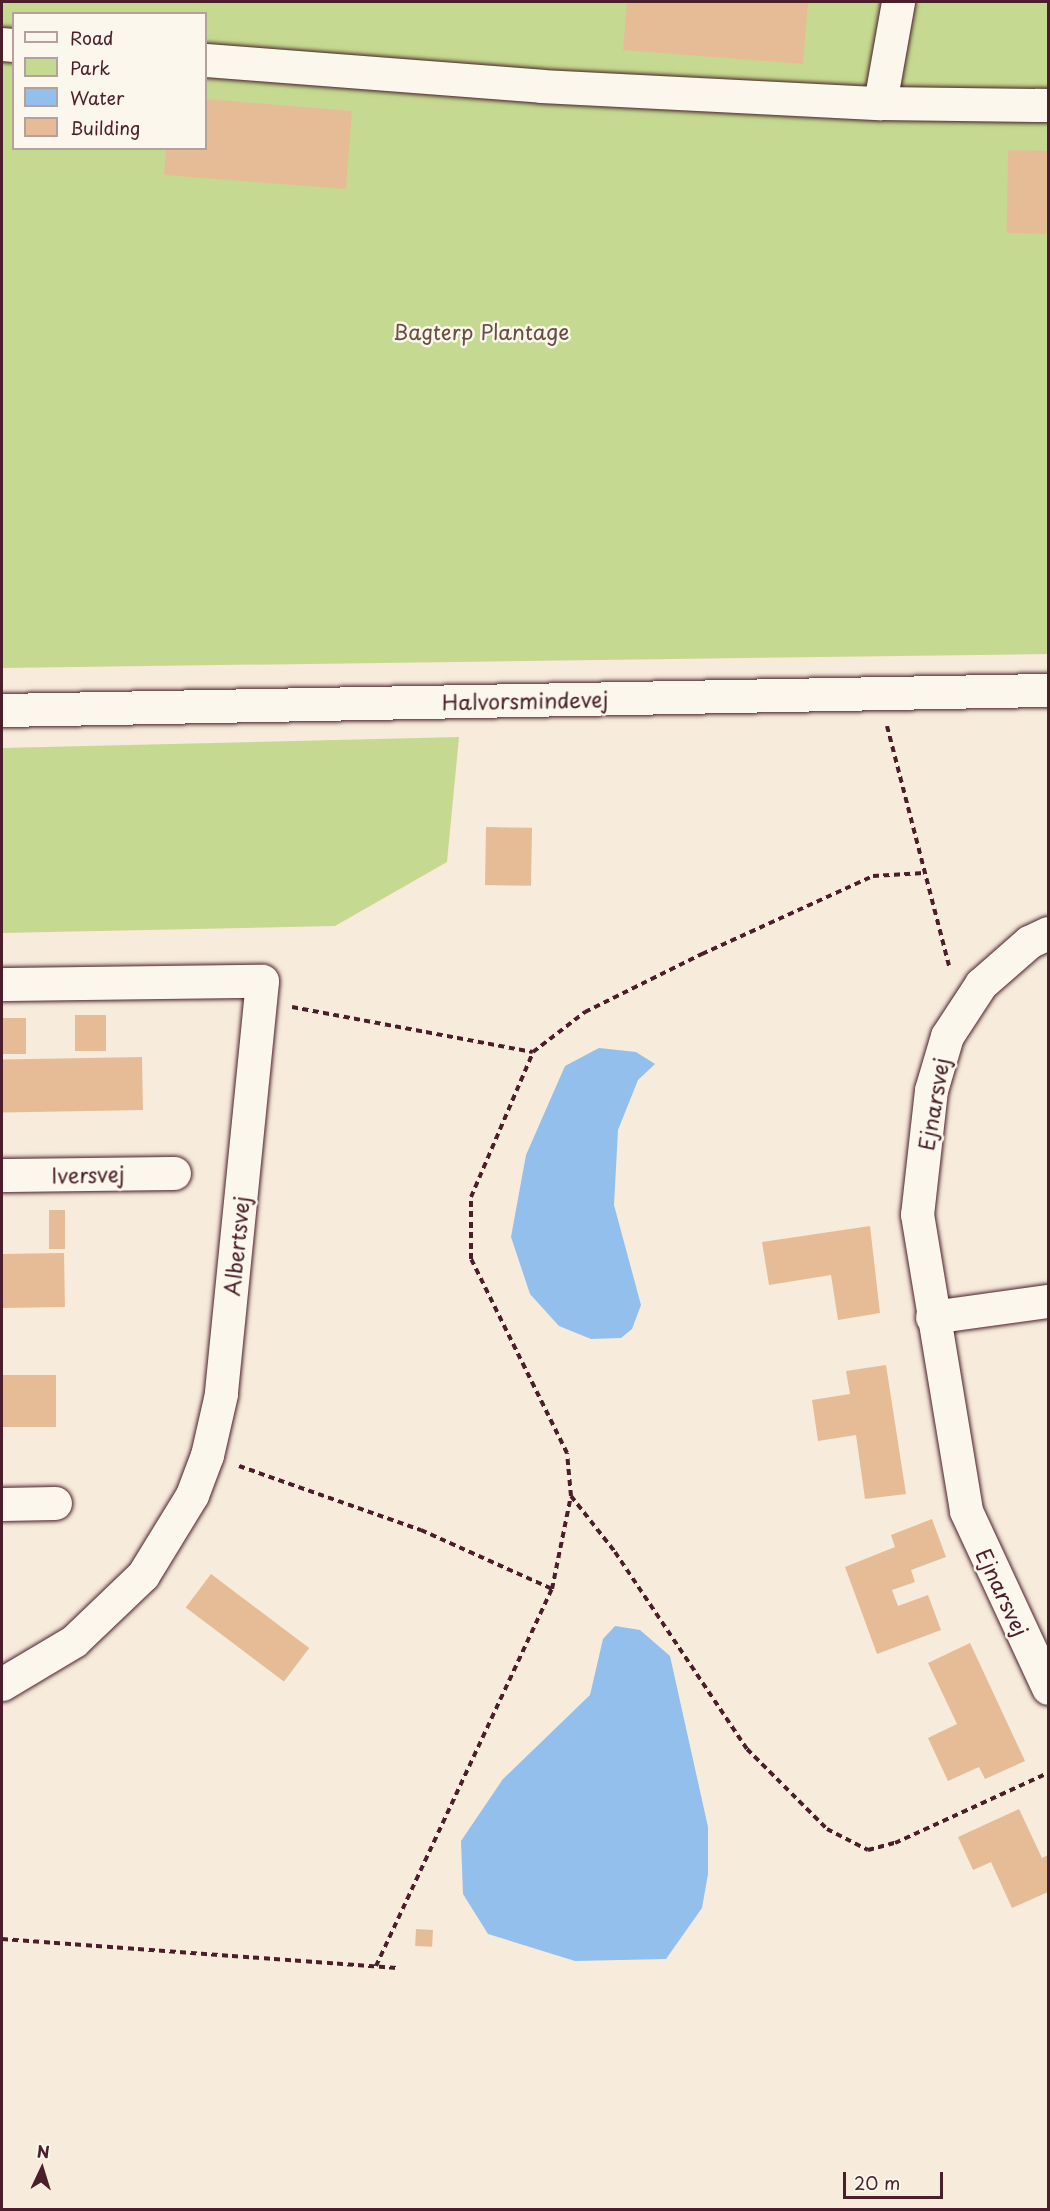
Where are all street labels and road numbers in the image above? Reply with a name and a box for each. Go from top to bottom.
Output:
street label: Halvorsmindevej [441,686,609,714]
street label: Ejnarsvej [912,1056,954,1152]
street label: Iversvej [51,1161,125,1187]
street label: Albertsvej [218,1195,254,1297]
street label: Ejnarsvej [972,1544,1034,1640]

